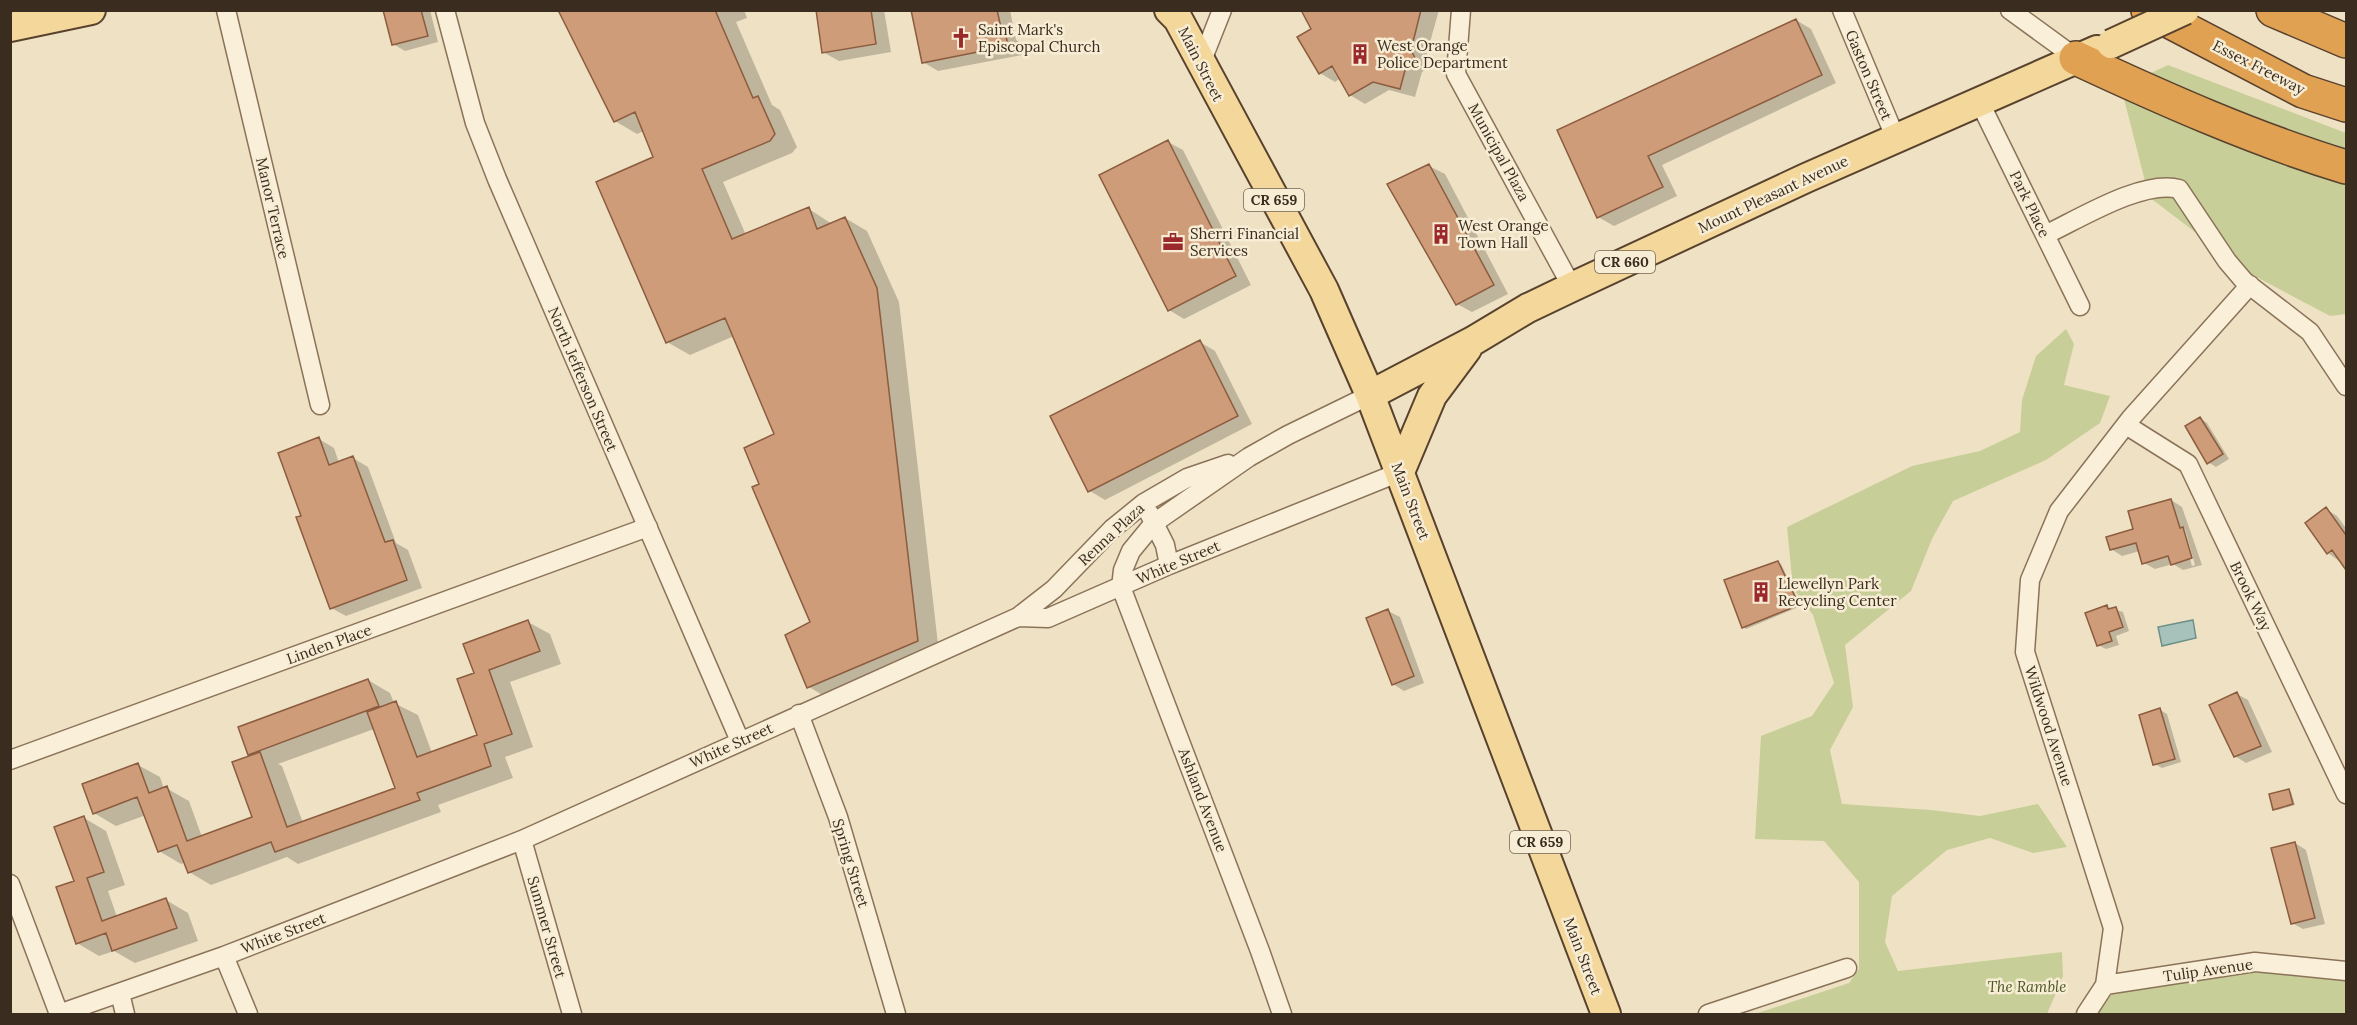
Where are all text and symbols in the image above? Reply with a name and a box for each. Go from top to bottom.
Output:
place label: Saint Mark's Episcopal Church [978,20,1101,56]
street label: Main Street [1174,23,1228,105]
church icon: Saint Mark's Episcopal Church [949,26,973,50]
street label: Gaston Street [1841,27,1897,123]
place label: West Orange Police Department [1377,36,1508,72]
street label: Essex Freeway [2210,36,2308,98]
building icon: West Orange Police Department [1348,42,1372,66]
street label: Municipal Plaza [1464,100,1534,205]
street label: Mount Pleasant Avenue [1695,151,1851,237]
street label: Manor Terrace [252,155,294,261]
street label: Park Place [2006,167,2054,241]
road number: CR 659 [1244,189,1304,211]
place label: West Orange Town Hall [1458,216,1549,252]
building icon: West Orange Town Hall [1429,222,1453,246]
place label: Sherri Financial Services [1190,224,1299,260]
office icon: Sherri Financial Services [1161,230,1185,254]
road number: CR 660 [1595,251,1655,273]
street label: North Jefferson Street [544,304,622,454]
street label: Main Street [1388,460,1435,543]
street label: Renna Plaza [1074,498,1148,569]
street label: White Street [1133,536,1223,588]
street label: Brook Way [2226,558,2276,634]
place label: Llewellyn Park Recycling Center [1778,574,1897,610]
building icon: Llewellyn Park Recycling Center [1749,580,1773,604]
street label: Linden Place [284,620,374,668]
street label: Wildwood Avenue [2021,664,2077,788]
street label: White Street [686,718,776,772]
street label: Ashland Avenue [1174,744,1232,855]
street label: Spring Street [828,816,874,910]
road number: CR 659 [1510,831,1570,853]
street label: Summer Street [523,874,571,980]
street label: White Street [238,908,328,958]
street label: Main Street [1560,915,1607,998]
street label: Tulip Avenue [2162,954,2254,986]
park label: The Ramble [1987,977,2067,996]

